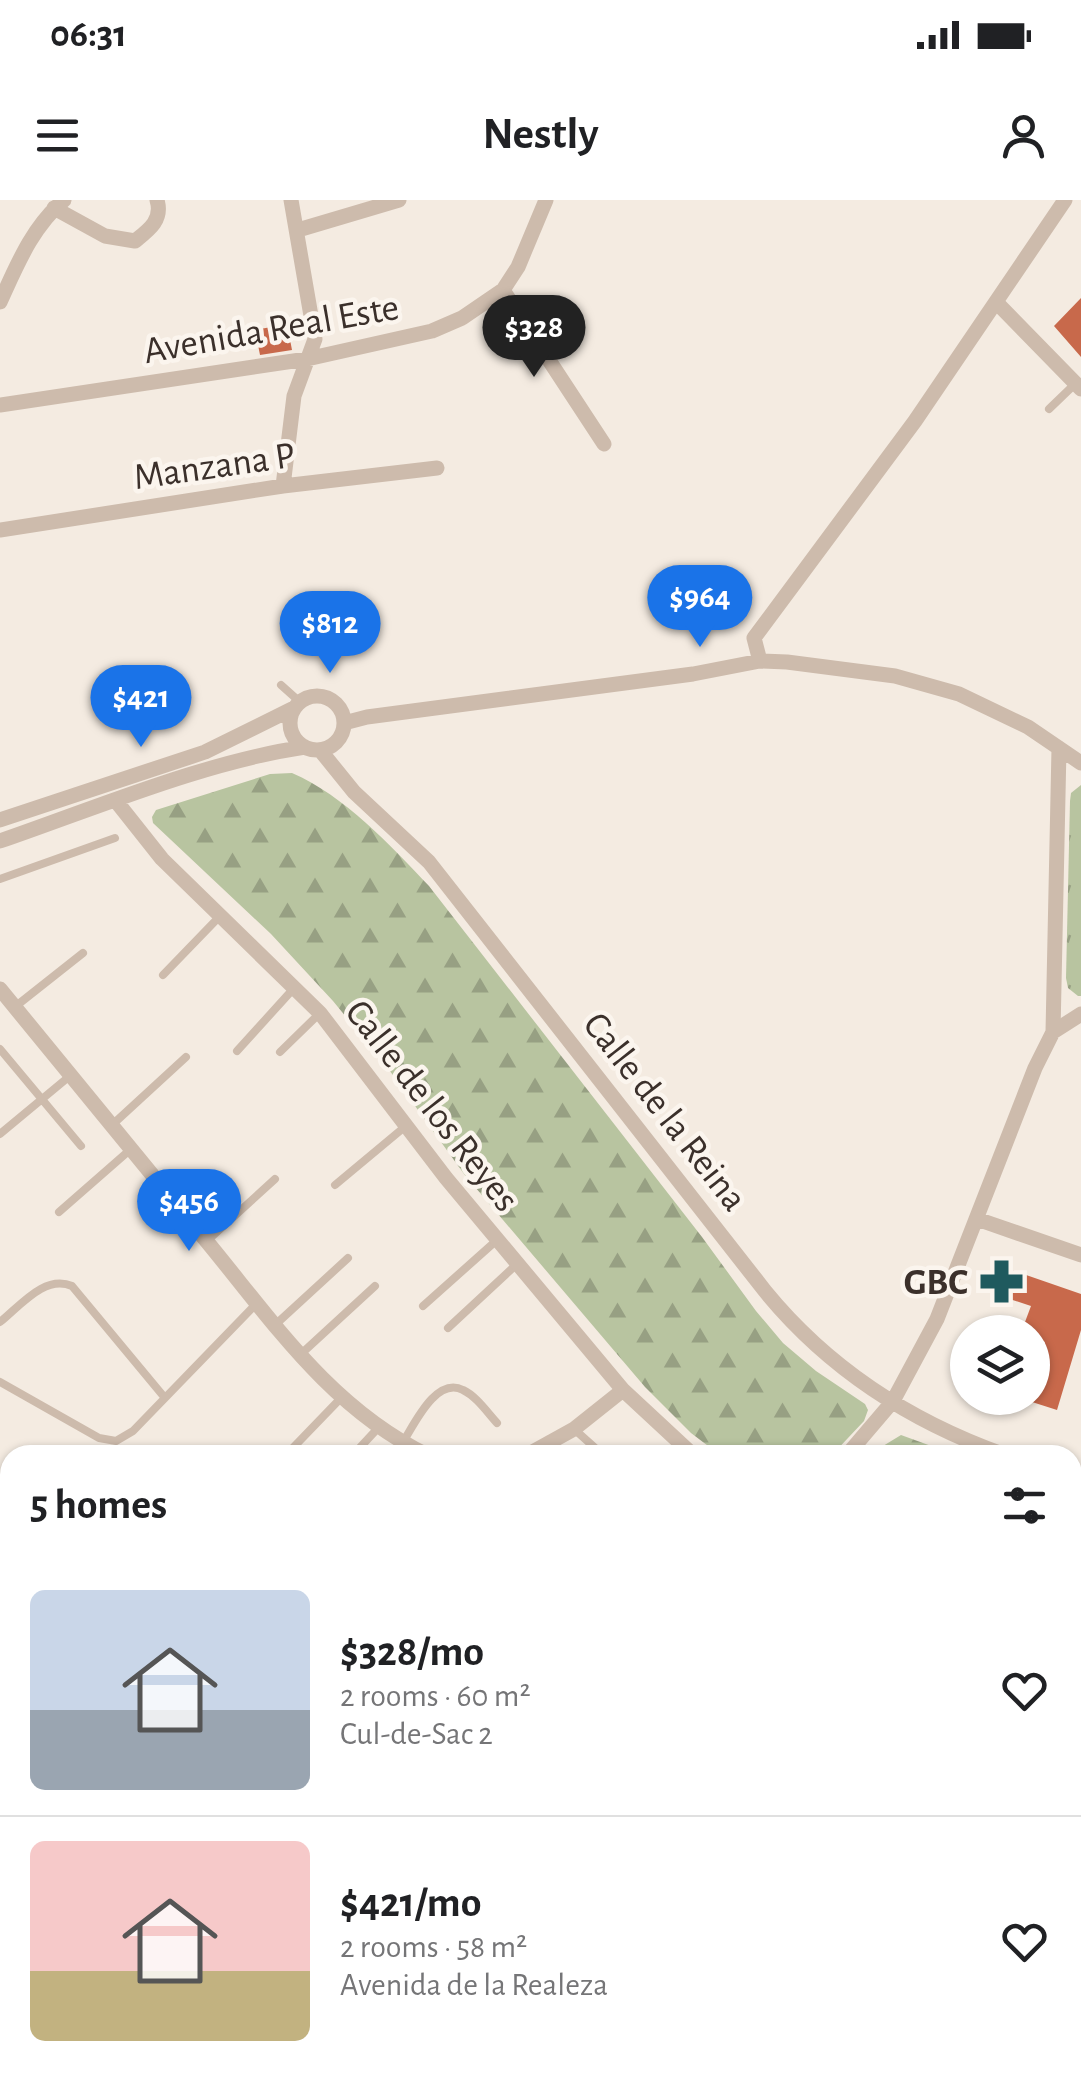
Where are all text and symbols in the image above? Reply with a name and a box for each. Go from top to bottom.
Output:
text: 06:31 [50,16,127,54]
icon: menu [30,108,85,163]
icon: person [996,108,1051,163]
text: Nestly [482,112,599,157]
street label: Avenida Real Este [141,289,402,371]
pin: $328 [475,295,593,380]
text: $328 [504,311,564,343]
street label: Manzana P [131,437,297,497]
pin: $964 [641,565,759,650]
text: $964 [669,581,731,613]
pin: $812 [271,591,389,676]
text: $812 [302,607,358,639]
pin: $421 [82,665,200,750]
text: $421 [112,681,170,713]
street label: Calle de los Reyes [338,994,525,1219]
street label: Calle de la Reina [576,1006,753,1219]
pin: $456 [130,1169,248,1254]
text: $456 [159,1185,219,1217]
pharmacy icon: GBC [977,1257,1025,1305]
place label: GBC [904,1264,968,1302]
map controls [950,1315,1050,1415]
button: layers [950,1315,1050,1415]
icon: filters [997,1478,1052,1533]
text: 5 homes [30,1484,167,1526]
icon: home [110,1630,230,1750]
text: $328/mo [340,1631,484,1673]
icon: heart [997,1663,1052,1718]
text: 2 rooms · 60 m² [340,1680,531,1712]
text: Cul-de-Sac 2 [340,1718,493,1750]
icon: home [110,1881,230,2001]
text: $421/mo [340,1882,482,1924]
icon: heart [997,1914,1052,1969]
text: 2 rooms · 58 m² [340,1931,527,1963]
text: Avenida de la Realeza [340,1969,608,2001]

